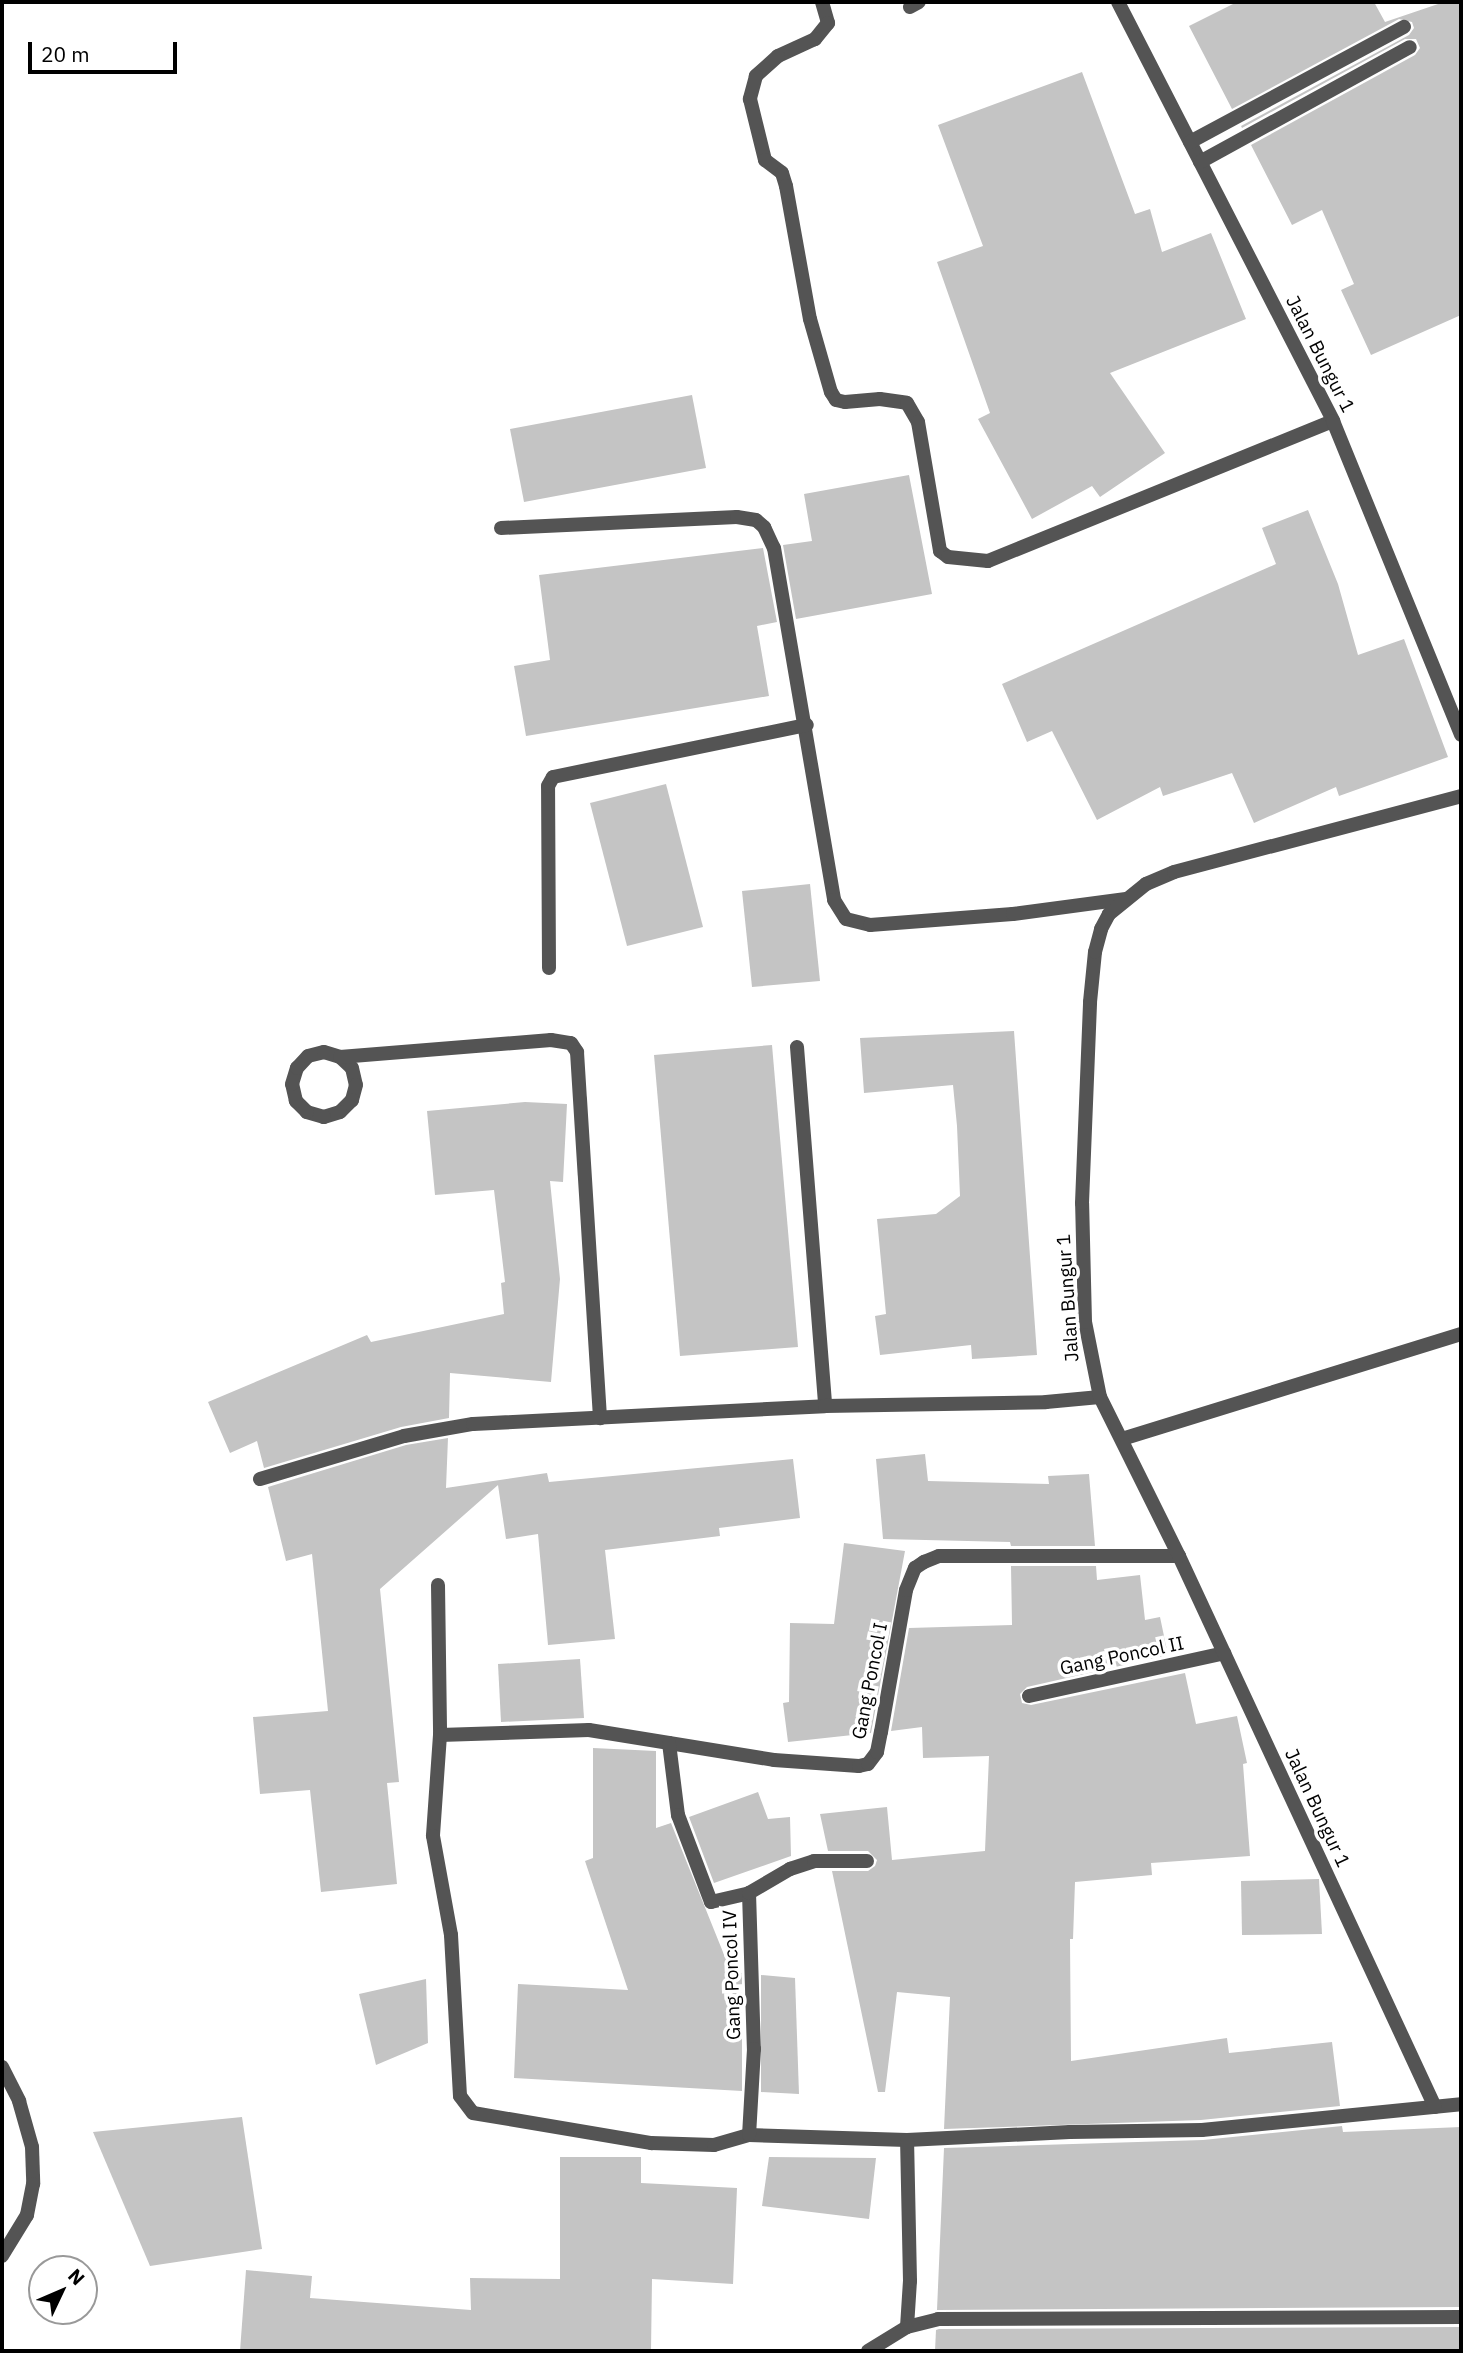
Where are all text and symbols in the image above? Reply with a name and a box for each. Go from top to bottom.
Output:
scale bar [32,28,180,72]
text: 20 m [41,40,90,68]
street label: Jalan Bungur 1 [1281,292,1359,416]
street label: Jalan Bungur 1 [1052,1233,1084,1363]
street label: Gang Poncol I [847,1621,893,1741]
street label: Gang Poncol II [1058,1632,1186,1680]
street label: Jalan Bungur 1 [1280,1745,1354,1871]
street label: Gang Poncol IV [718,1910,746,2040]
north arrow [28,2255,98,2325]
text: N [63,2264,90,2290]

